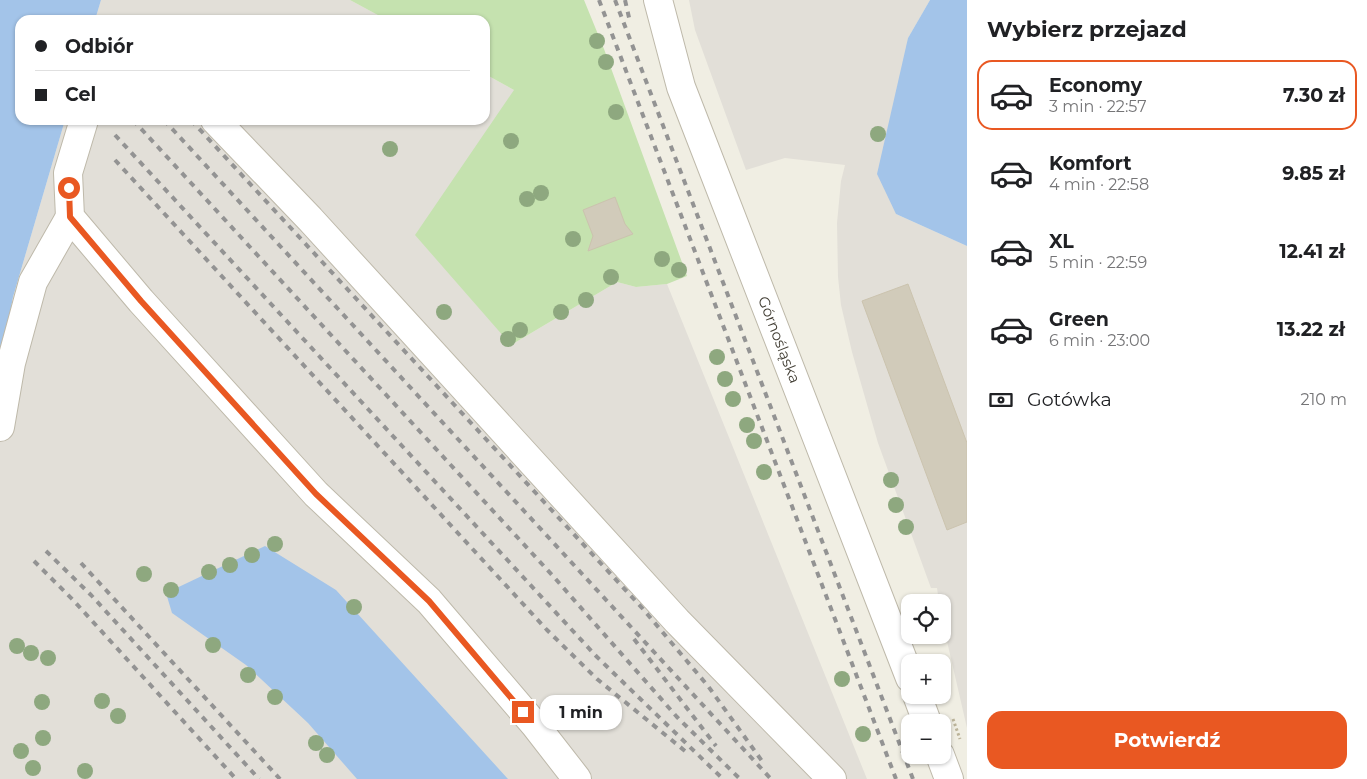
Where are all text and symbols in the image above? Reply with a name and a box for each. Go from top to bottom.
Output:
text: Wybierz przejazd [987,16,1187,43]
text: Odbiór [65,35,134,58]
icon: car [989,73,1034,118]
text: Economy [1049,74,1142,97]
text: Cel [65,83,96,106]
text: 7.30 zł [1283,84,1345,107]
text: 3 min · 22:57 [1049,97,1147,116]
icon: car [989,151,1034,196]
text: Komfort [1049,152,1131,175]
text: 9.85 zł [1282,162,1345,185]
text: 4 min · 22:58 [1049,175,1149,194]
route start [58,177,80,199]
icon: car [989,229,1034,274]
text: XL [1049,230,1074,253]
text: 12.41 zł [1279,240,1345,263]
text: 5 min · 22:59 [1049,253,1147,272]
street label: Górnośląska [754,293,805,386]
icon: car [989,307,1034,352]
text: Green [1049,308,1109,331]
text: 13.22 zł [1277,318,1345,341]
text: 6 min · 23:00 [1049,331,1150,350]
icon: cash [987,386,1015,414]
text: Gotówka [1027,388,1112,411]
text: 210 m [1300,390,1347,409]
map controls [901,594,951,764]
button: locate [901,594,951,644]
button: + [901,654,951,704]
callout: 1 min [540,694,623,730]
route end [512,701,534,723]
text: 1 min [559,703,603,722]
button: Potwierdź [987,711,1347,769]
button: − [901,714,951,764]

